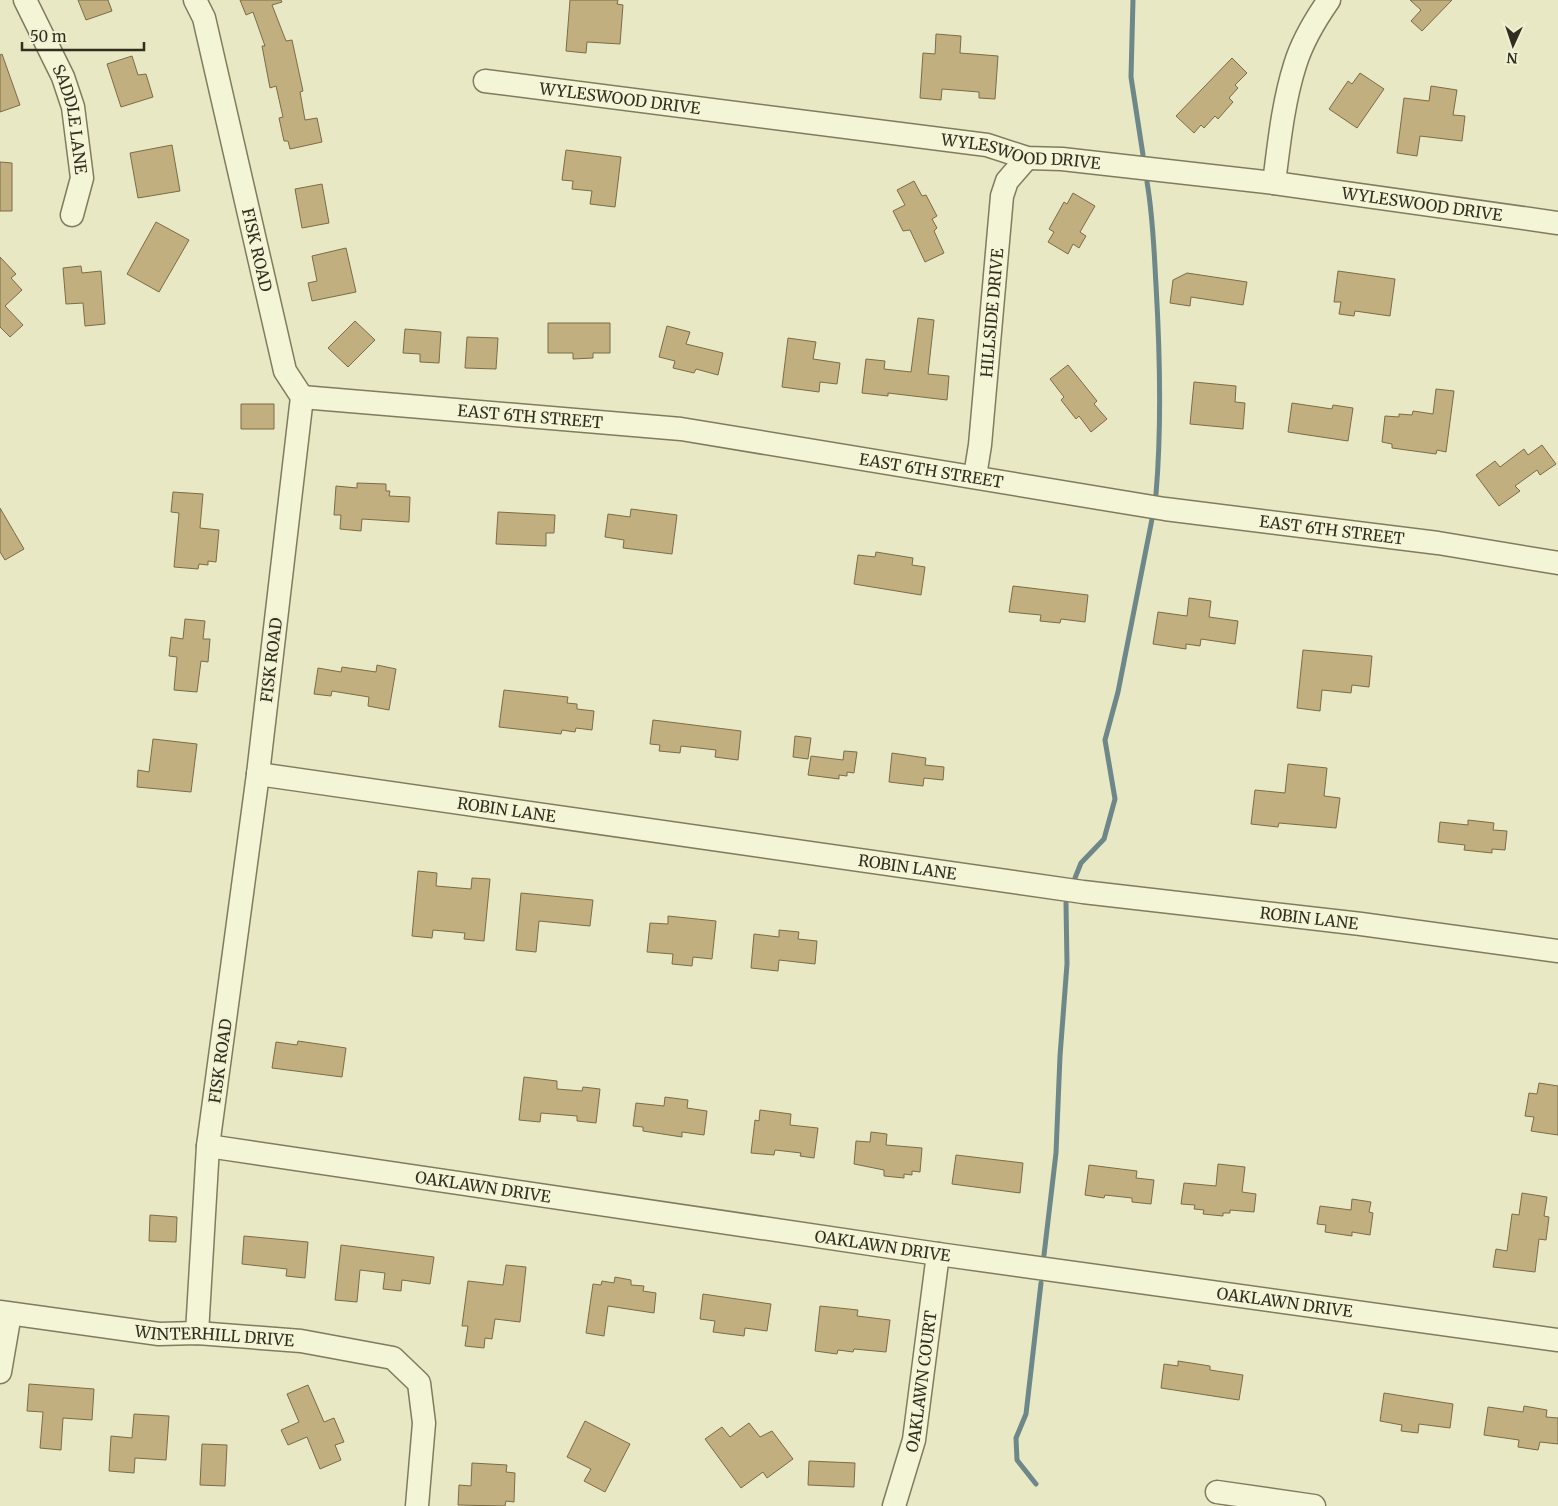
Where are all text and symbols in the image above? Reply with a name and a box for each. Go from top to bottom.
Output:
scale bar [22,20,145,52]
north arrow [1488,20,1538,70]
text: 50 m [30,27,67,46]
text: N [1506,49,1518,67]
street label: SADDLE LANE [48,61,92,176]
street label: WYLESWOOD DRIVE [537,78,702,118]
street label: WYLESWOOD DRIVE [939,129,1103,173]
street label: WYLESWOOD DRIVE [1339,183,1505,225]
street label: FISK ROAD [238,206,276,294]
street label: HILLSIDE DRIVE [976,247,1007,378]
street label: EAST 6TH STREET [457,400,604,432]
street label: EAST 6TH STREET [858,449,1005,492]
street label: EAST 6TH STREET [1258,511,1405,549]
street label: FISK ROAD [256,616,286,704]
street label: ROBIN LANE [456,793,558,827]
street label: ROBIN LANE [857,850,959,884]
street label: ROBIN LANE [1259,902,1360,934]
street label: FISK ROAD [204,1017,236,1105]
street label: OAKLAWN DRIVE [414,1167,553,1207]
street label: OAKLAWN DRIVE [813,1226,953,1266]
street label: OAKLAWN DRIVE [1216,1283,1355,1322]
street label: OAKLAWN COURT [901,1309,941,1455]
street label: WINTERHILL DRIVE [132,1321,296,1351]

